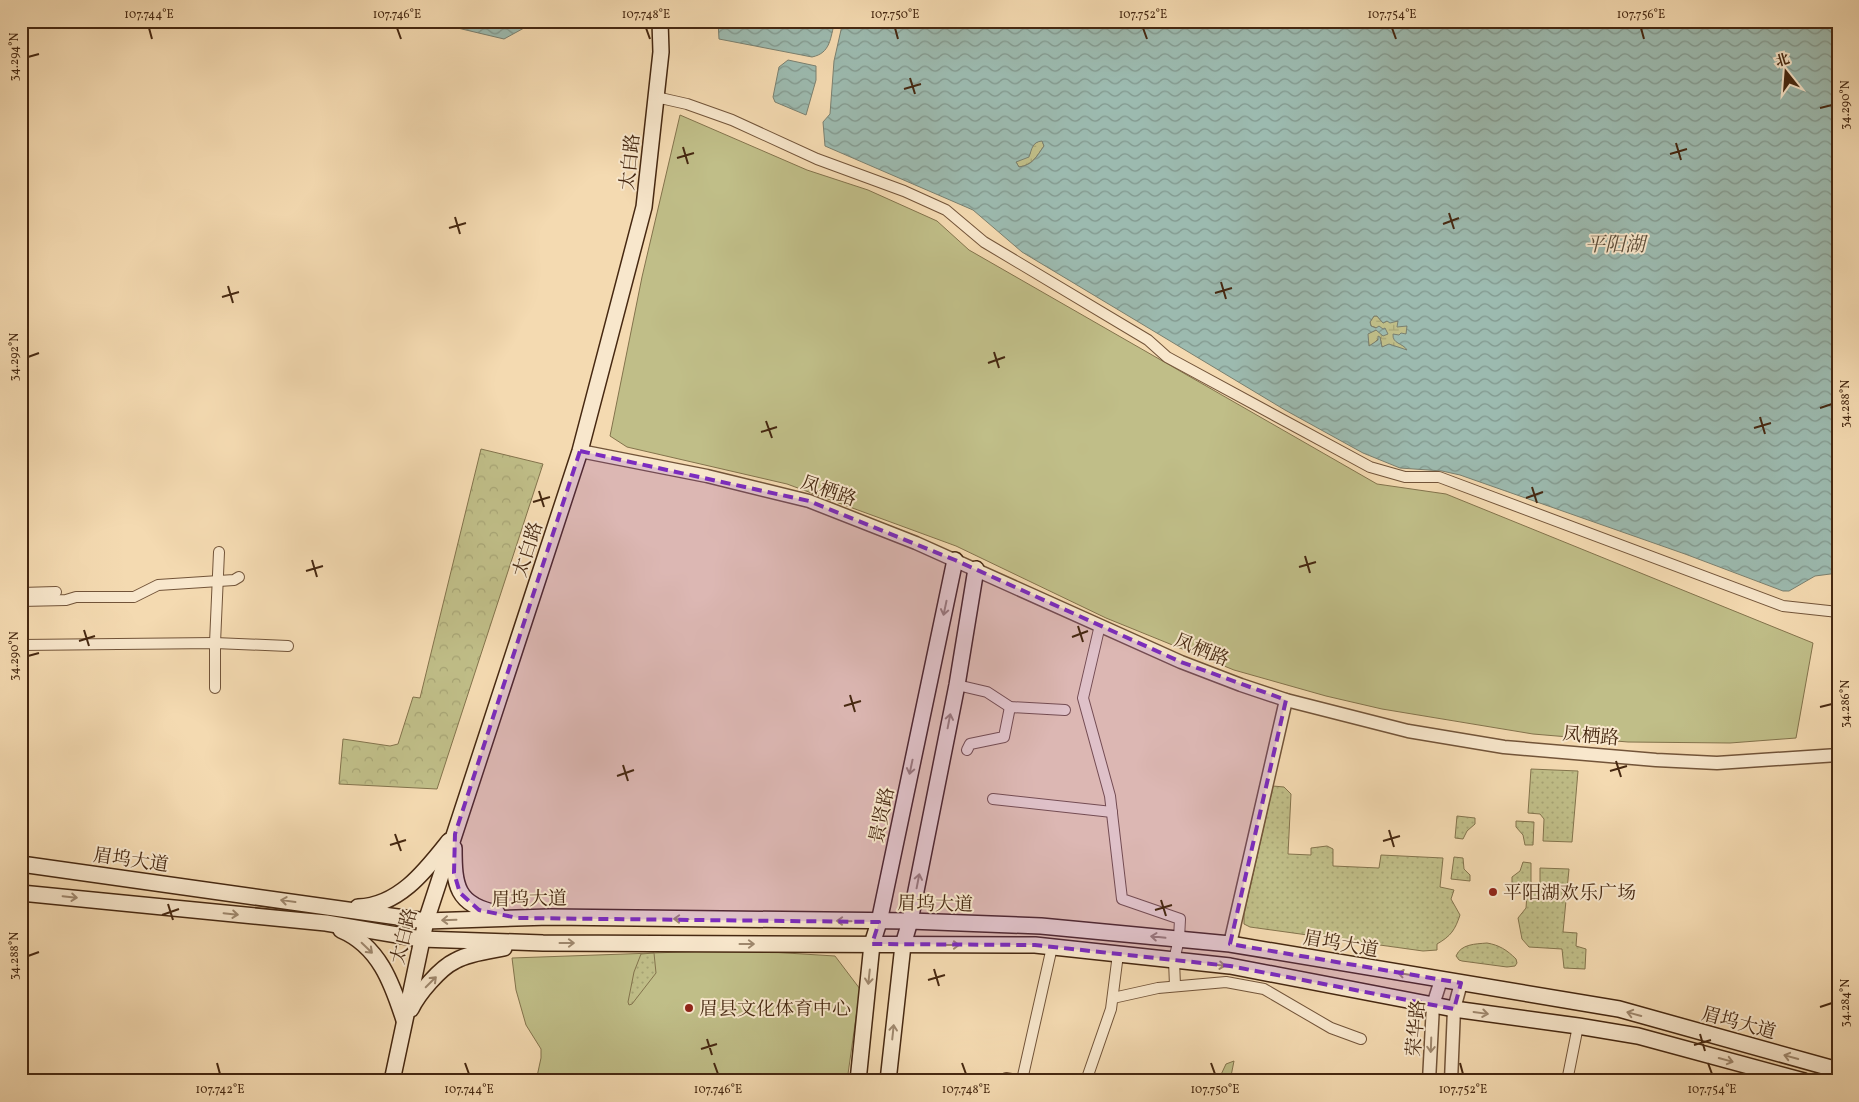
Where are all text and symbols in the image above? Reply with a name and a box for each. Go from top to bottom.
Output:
text: 107.744°E [124,7,174,23]
text: 107.746°E [373,7,421,23]
text: 107.748°E [622,7,670,23]
text: 107.750°E [870,7,920,23]
text: 107.752°E [1119,7,1167,23]
text: 107.754°E [1367,7,1417,23]
text: 107.756°E [1617,7,1665,23]
text: 34.294°N [7,33,23,81]
north arrow [1762,48,1812,98]
text: 北 [1773,50,1792,72]
text: 34.290°N [1838,80,1854,130]
street label: 太白路 [615,132,647,192]
water label: 平阳湖 [1585,232,1648,260]
text: 34.292°N [7,333,23,381]
text: 34.288°N [1838,380,1854,428]
street label: 凤栖路 [797,470,860,513]
street label: 太白路 [508,518,550,581]
one-way arrow [940,599,949,615]
street label: 凤栖路 [1170,628,1233,674]
text: 34.290°N [7,631,23,681]
text: 34.286°N [1838,680,1854,728]
one-way arrow [945,714,955,730]
street label: 凤栖路 [1561,722,1620,752]
one-way arrow [906,758,916,774]
street label: 景贤路 [864,785,902,846]
street label: 眉坞大道 [91,843,170,879]
one-way arrow [914,873,923,889]
place label: 平阳湖欢乐广场 [1503,881,1636,907]
street label: 眉坞大道 [491,886,567,914]
marker: 平阳湖欢乐广场 [1487,886,1499,898]
street label: 眉坞大道 [897,891,973,919]
one-way arrow [61,893,77,902]
one-way arrow [280,896,296,906]
street label: 太白路 [385,906,424,967]
one-way arrow [223,909,239,919]
one-way arrow [674,914,690,924]
one-way arrow [441,915,458,925]
one-way arrow [836,916,852,926]
street label: 眉坞大道 [1301,926,1380,964]
text: 34.288°N [7,932,23,980]
one-way arrow [1150,932,1166,942]
one-way arrow [558,938,575,948]
one-way arrow [738,939,755,949]
one-way arrow [943,940,959,950]
one-way arrow [361,942,373,954]
one-way arrow [1210,960,1226,970]
one-way arrow [1397,968,1413,978]
one-way arrow [864,969,874,985]
one-way arrow [425,975,437,988]
text: 34.284°N [1838,979,1854,1027]
place label: 眉县文化体育中心 [699,997,851,1023]
street label: 荣华路 [1402,999,1432,1058]
marker: 眉县文化体育中心 [683,1002,695,1014]
street label: 眉坞大道 [1698,1002,1779,1046]
one-way arrow [1473,1008,1489,1018]
one-way arrow [1626,1008,1642,1018]
one-way arrow [888,1025,898,1041]
one-way arrow [1426,1036,1436,1053]
one-way arrow [1783,1051,1799,1061]
one-way arrow [1718,1055,1734,1065]
text: 107.742°E [196,1082,244,1098]
text: 107.744°E [444,1082,494,1098]
text: 107.746°E [694,1082,742,1098]
text: 107.748°E [942,1082,990,1098]
text: 107.750°E [1190,1082,1240,1098]
text: 107.752°E [1439,1082,1487,1098]
text: 107.754°E [1687,1082,1737,1098]

